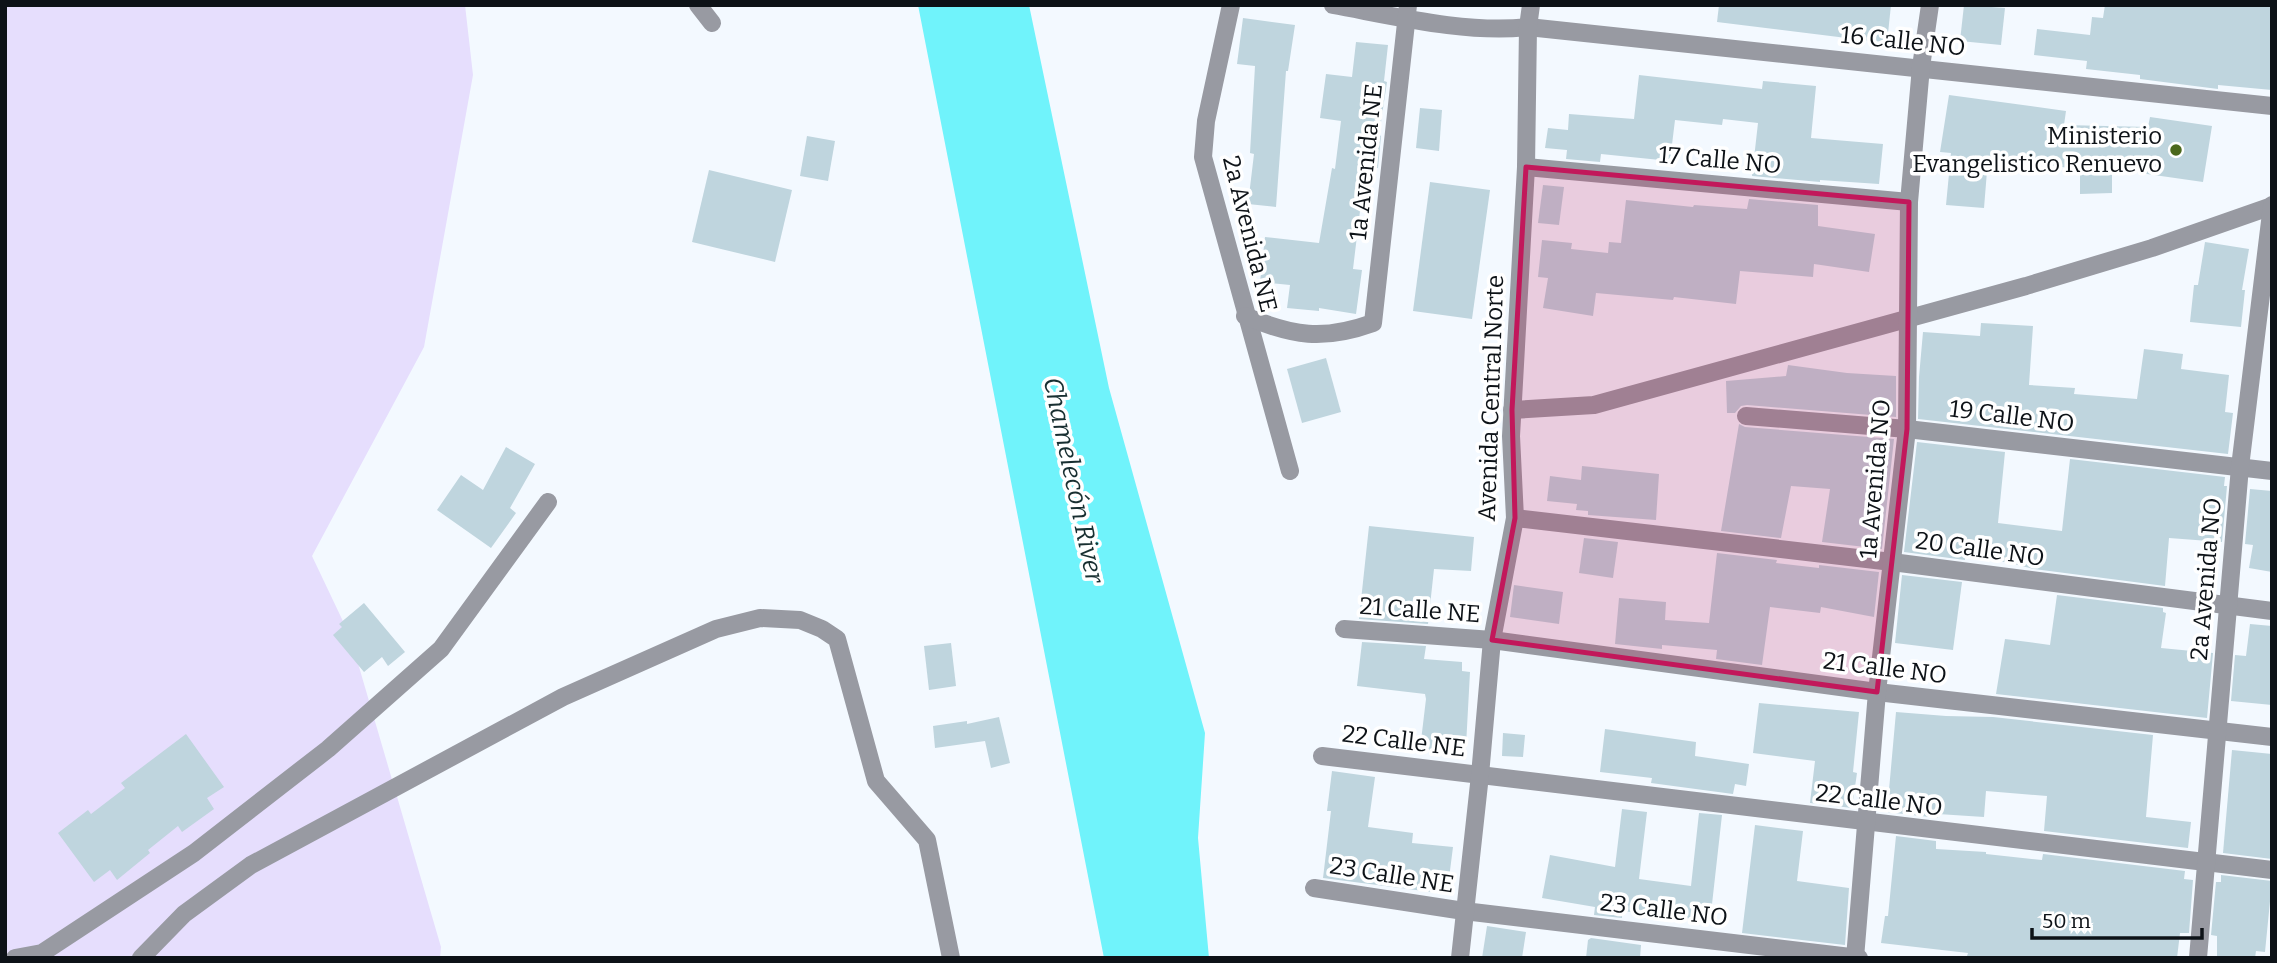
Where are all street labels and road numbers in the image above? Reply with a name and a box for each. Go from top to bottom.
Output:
street label: 16 Calle NO [1839,21,1967,61]
street label: 1a Avenida NE [1344,82,1388,242]
street label: 17 Calle NO [1657,141,1783,179]
street label: 2a Avenida NE [1217,153,1283,315]
street label: Avenida Central Norte [1473,274,1509,522]
street label: 19 Calle NO [1948,394,2076,438]
street label: 1a Avenida NO [1854,398,1896,560]
street label: 2a Avenida NO [2185,496,2227,662]
street label: 20 Calle NO [1914,526,2046,572]
street label: 21 Calle NE [1358,592,1482,628]
street label: 21 Calle NO [1822,647,1948,689]
street label: 22 Calle NE [1340,720,1468,762]
street label: 22 Calle NO [1814,778,1944,822]
street label: 23 Calle NE [1328,851,1456,899]
street label: 23 Calle NO [1599,888,1729,932]

